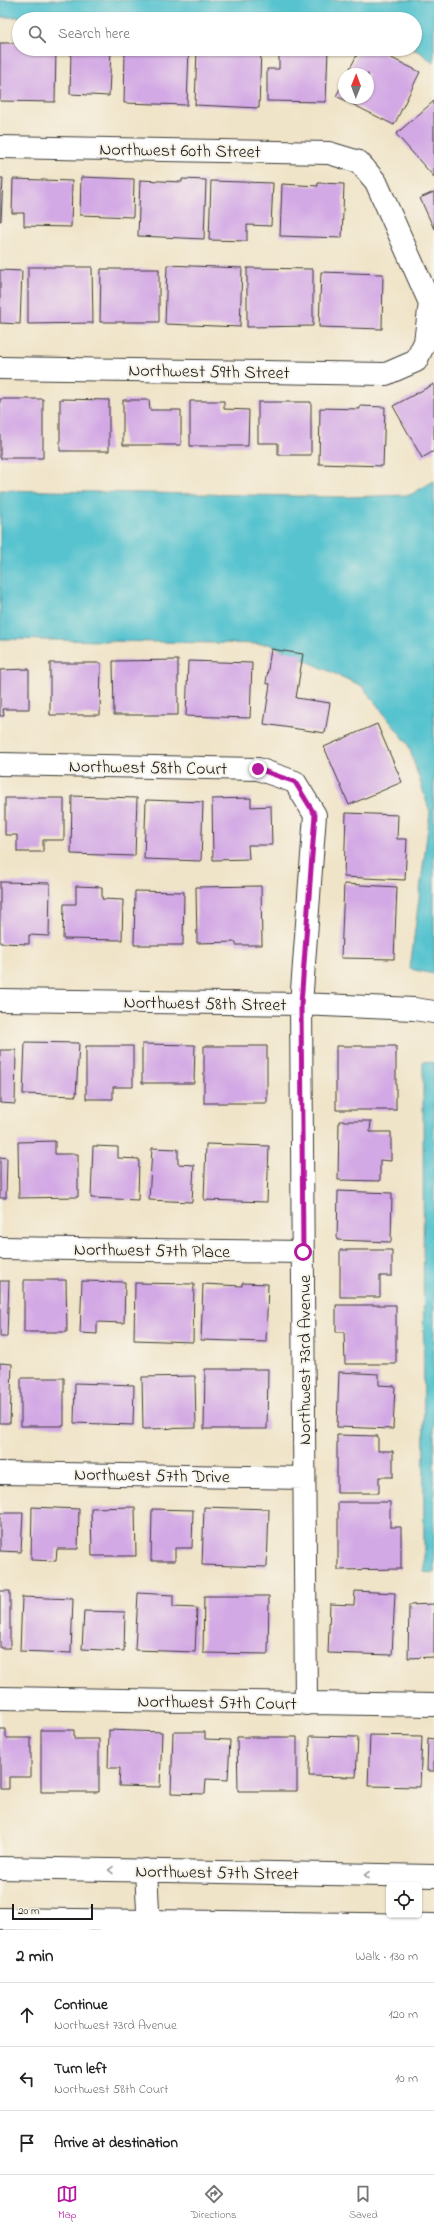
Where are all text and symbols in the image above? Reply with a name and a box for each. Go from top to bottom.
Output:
search box [12,12,422,56]
icon: search [26,23,48,45]
text: Search here [58,23,130,45]
north arrow [338,68,374,104]
street label: Northwest 60th Street [99,138,261,166]
street label: Northwest 59th Street [128,359,290,387]
street label: Northwest 58th Court [68,755,227,783]
route end [249,760,267,778]
street label: Northwest 58th Street [123,991,287,1019]
street label: Northwest 57th Place [74,1238,231,1266]
route start [294,1243,312,1261]
street label: Northwest 73rd Avenue [293,1274,319,1445]
street label: Northwest 57th Drive [74,1463,231,1491]
street label: Northwest 57th Court [137,1690,297,1718]
street label: Northwest 57th Street [135,1860,299,1888]
one-way arrow [108,1865,114,1874]
one-way arrow [364,1870,370,1879]
map controls [386,1882,422,1918]
button: locate [386,1882,422,1918]
scale bar [12,1902,93,1921]
text: 20 m [18,1903,40,1919]
text: 2 min [16,1944,53,1969]
text: Walk · 130 m [355,1947,418,1966]
text: Continue [54,1994,108,2016]
icon: ahead [16,2004,38,2026]
text: 120 m [388,2005,418,2024]
text: Northwest 73rd Avenue [54,2016,177,2035]
text: Turn left [54,2058,107,2080]
icon: left [16,2068,38,2090]
text: 10 m [395,2069,418,2088]
text: Northwest 58th Court [54,2080,169,2099]
icon: arrive [16,2132,38,2154]
text: Arrive at destination [54,2132,178,2154]
tab: Map [56,2183,78,2223]
tab: Directions [191,2183,237,2223]
tab: Saved [349,2183,378,2223]

